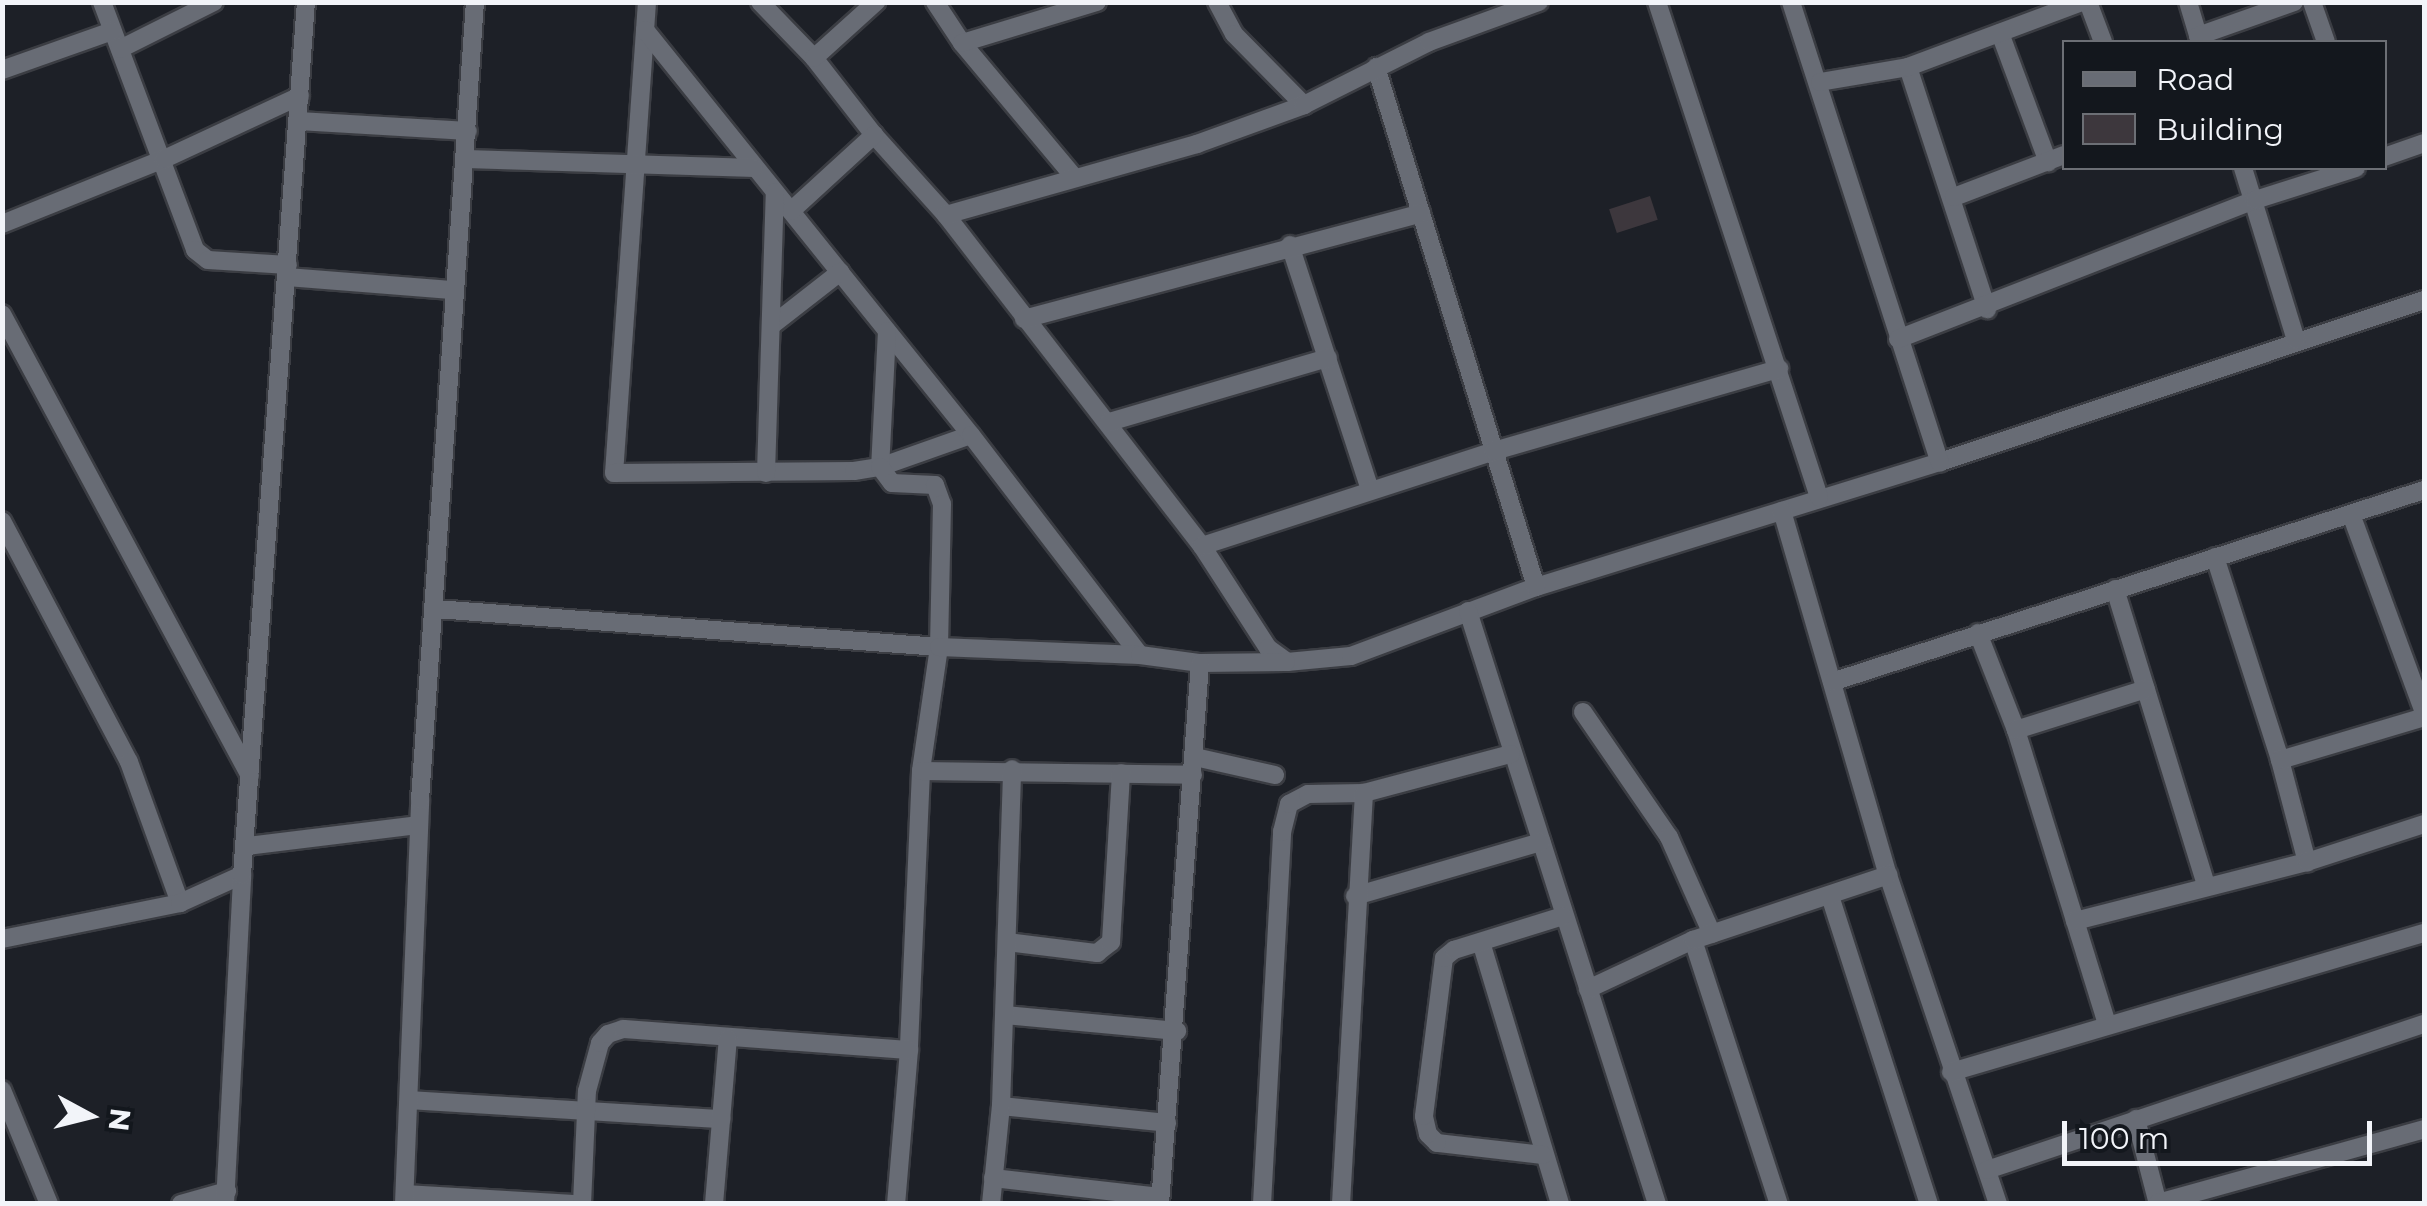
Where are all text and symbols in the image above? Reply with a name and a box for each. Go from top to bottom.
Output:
legend [2062,40,2387,170]
text: Road [2156,61,2234,98]
text: Building [2156,111,2284,148]
north arrow [40,1066,140,1166]
scale bar [2067,1101,2377,1163]
text: N [102,1106,138,1133]
text: 100 m [2079,1120,2169,1157]

